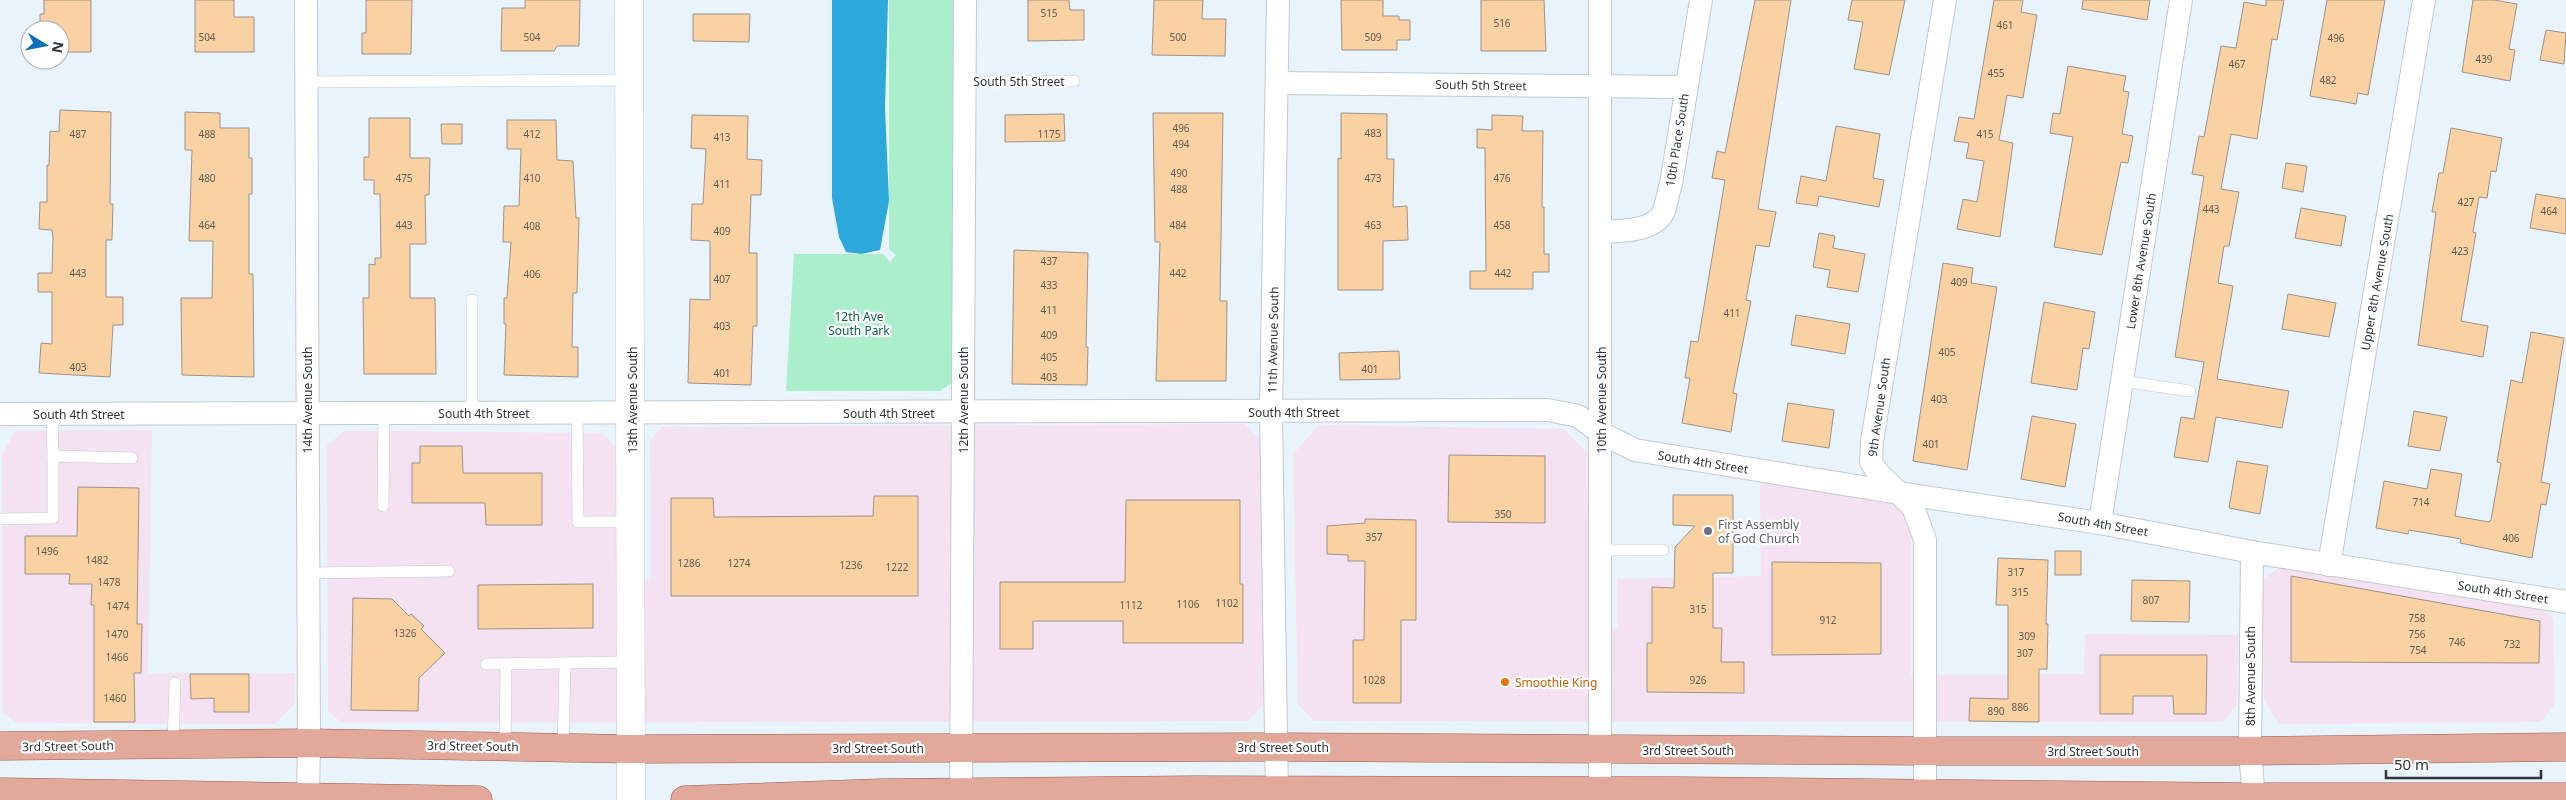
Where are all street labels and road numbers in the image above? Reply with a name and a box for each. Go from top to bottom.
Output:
street label: South 5th Street [973,73,1065,90]
street label: South 5th Street [1435,76,1527,94]
street label: 10th Place South [1661,92,1693,188]
street label: Lower 8th Avenue South [2122,192,2160,330]
street label: Upper 8th Avenue South [2357,212,2397,352]
street label: 11th Avenue South [1264,286,1282,394]
street label: 14th Avenue South [299,347,316,453]
street label: 13th Avenue South [624,347,641,453]
street label: 12th Avenue South [955,347,972,453]
street label: 10th Avenue South [1593,347,1610,453]
street label: 9th Avenue South [1864,356,1894,458]
street label: South 4th Street [1248,404,1340,421]
street label: South 4th Street [438,405,530,422]
street label: South 4th Street [843,405,935,422]
street label: South 4th Street [33,406,125,423]
street label: South 4th Street [1657,446,1750,478]
street label: South 4th Street [2057,508,2150,540]
street label: South 4th Street [2457,576,2550,608]
street label: 8th Avenue South [2242,626,2259,726]
street label: 3rd Street South [22,737,114,755]
street label: 3rd Street South [427,737,519,755]
street label: 3rd Street South [1237,739,1329,756]
street label: 3rd Street South [832,740,924,757]
street label: 3rd Street South [1642,742,1734,759]
street label: 3rd Street South [2047,743,2139,760]

